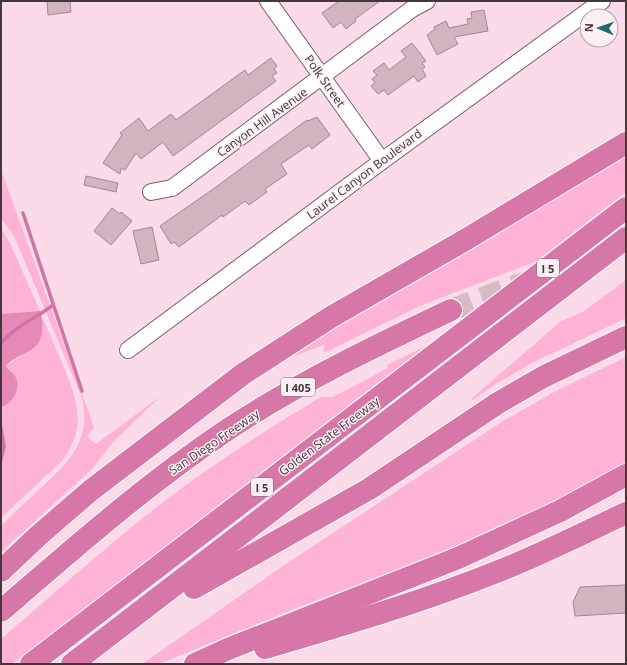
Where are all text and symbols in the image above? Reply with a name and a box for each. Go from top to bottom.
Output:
north arrow [579,8,619,48]
text: N [581,23,596,32]
street label: Polk Street [301,51,349,111]
street label: Canyon Hill Avenue [213,83,311,161]
street label: Laurel Canyon Boulevard [303,125,425,223]
road number: I 5 [537,259,559,277]
road number: I 405 [281,378,315,396]
street label: Golden State Freeway [275,392,384,479]
street label: San Diego Freeway [165,405,263,479]
road number: I 5 [251,478,273,496]

